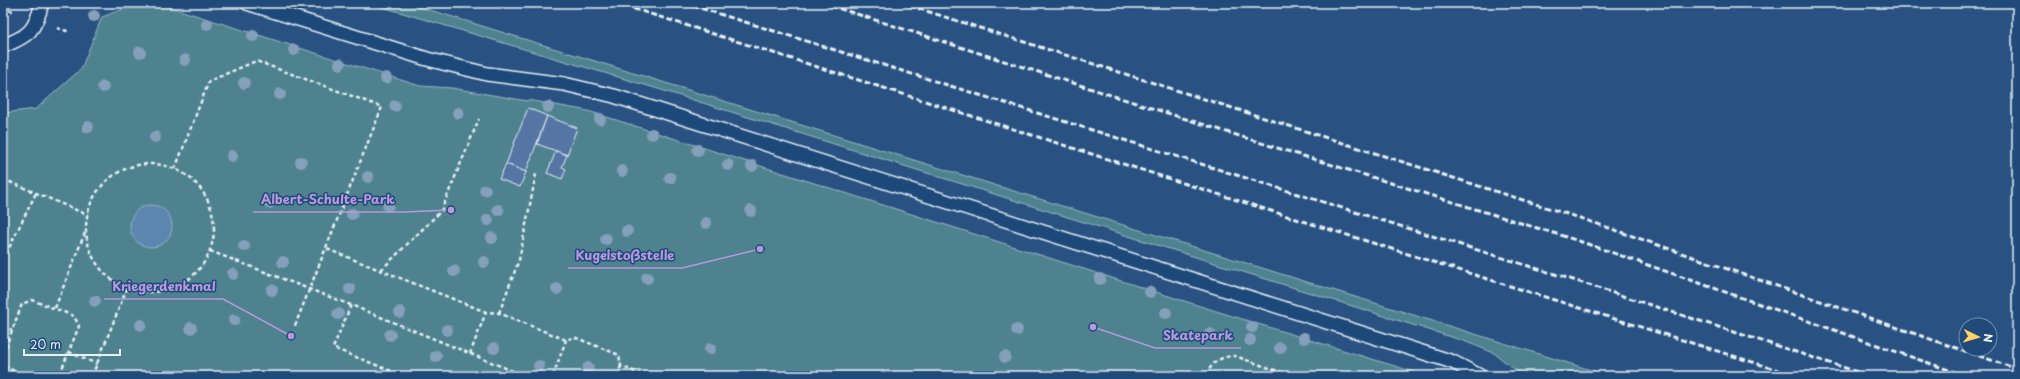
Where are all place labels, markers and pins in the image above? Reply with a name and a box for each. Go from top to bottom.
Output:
callout: Albert-Schulte-Park [253,187,403,212]
callout: Kugelstoßstelle [568,243,682,268]
callout: Kriegerdenkmal [104,274,223,299]
callout: Skatepark [1155,323,1241,348]

